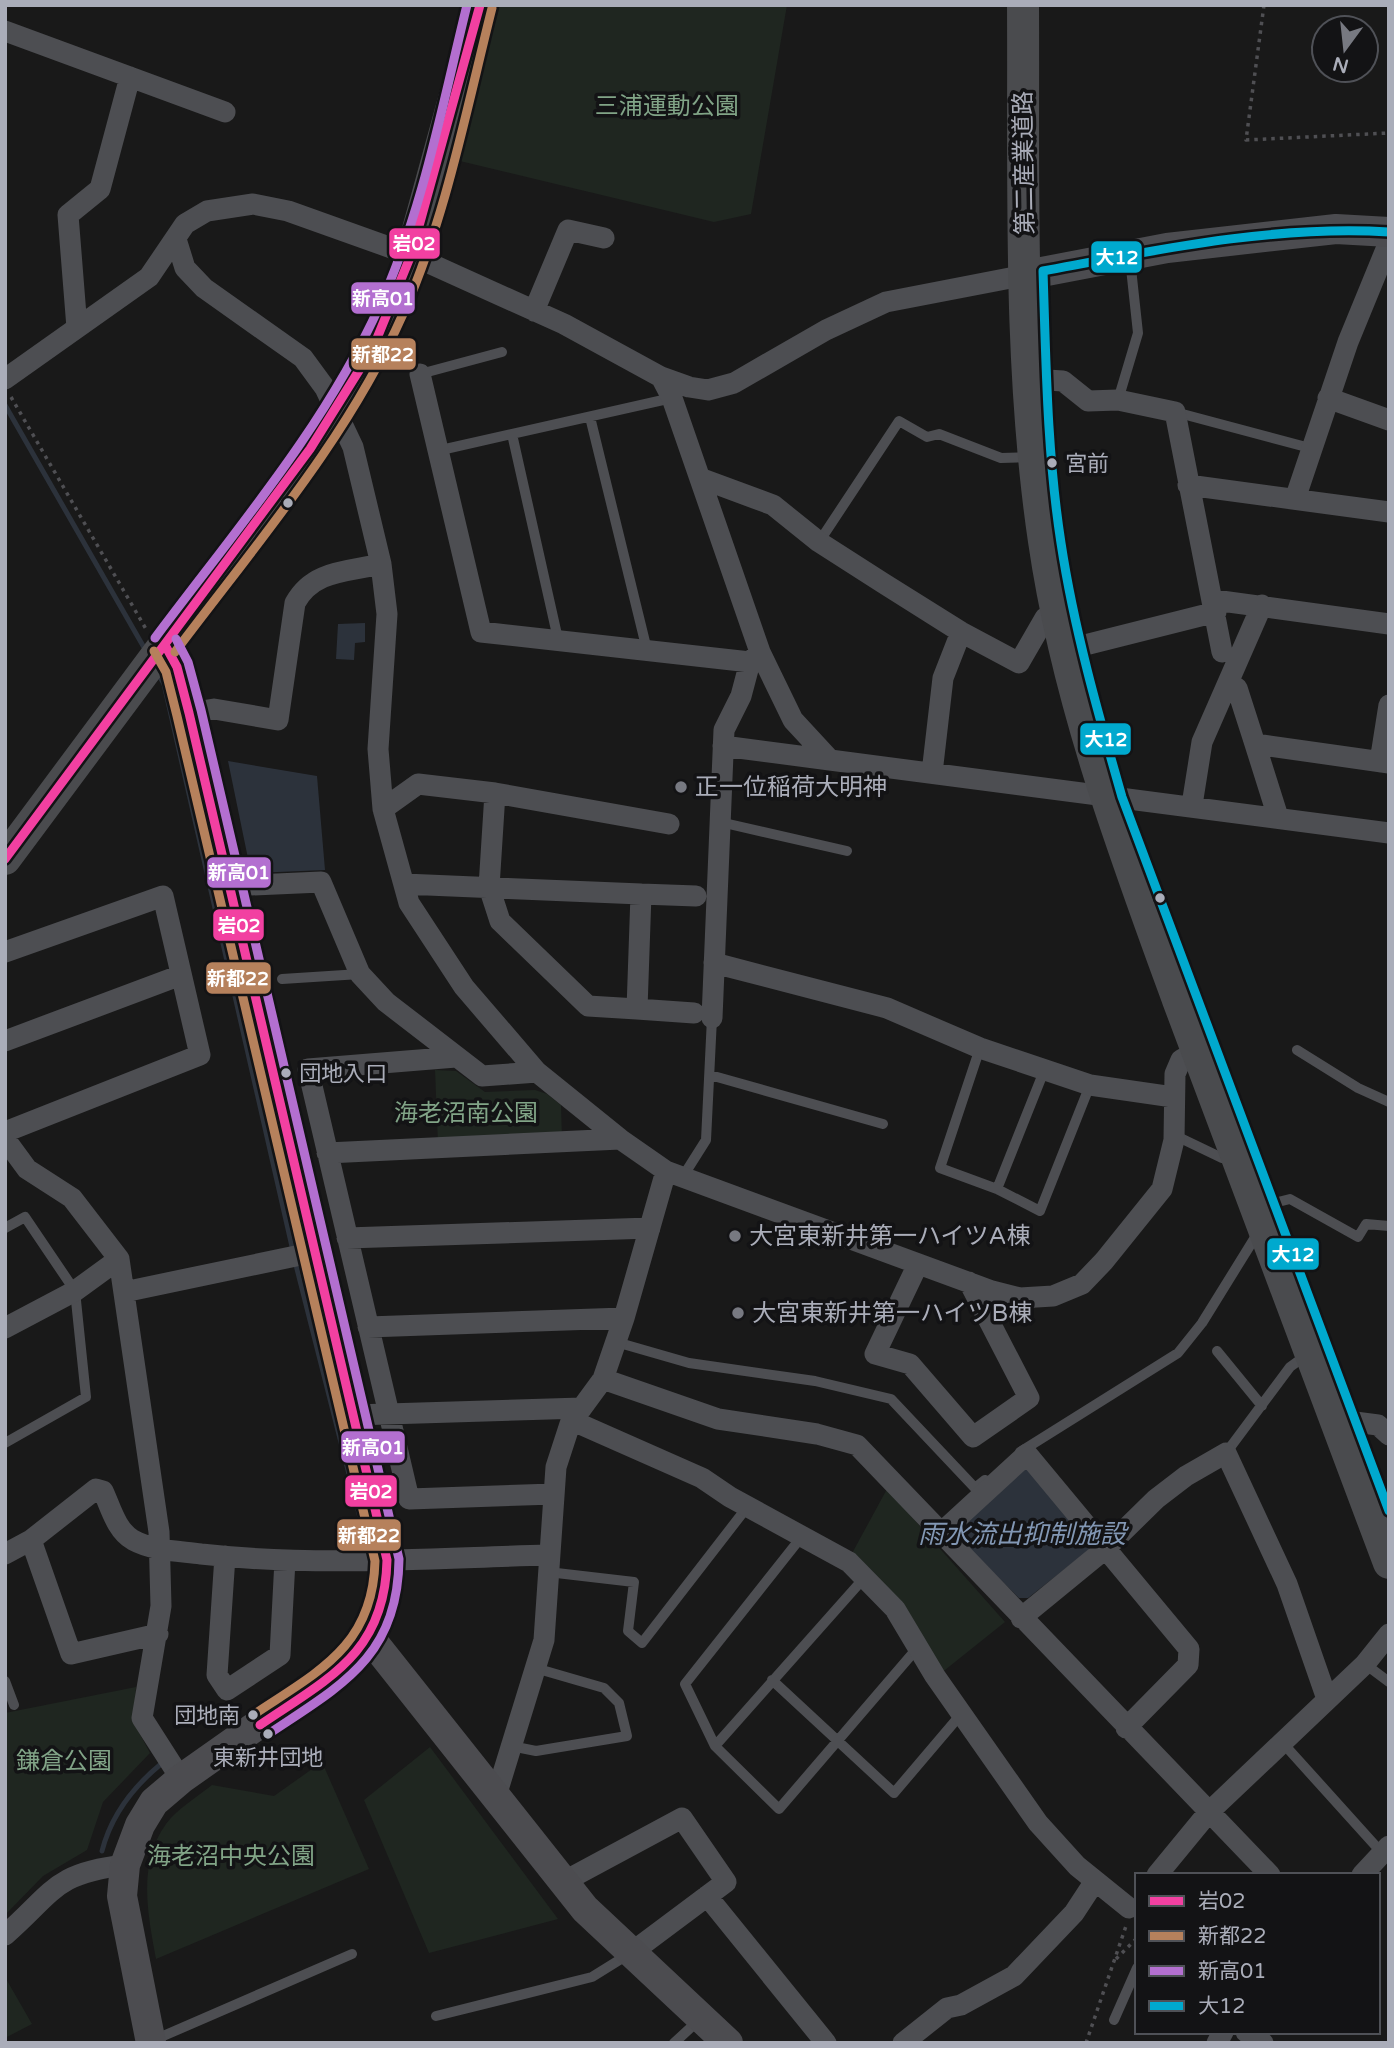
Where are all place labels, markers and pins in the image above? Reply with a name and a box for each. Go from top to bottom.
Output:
place label: 宮前 [1065,451,1109,477]
marker: 宮前 [1045,456,1059,470]
unlabelled marker [281,496,295,510]
place label: 正一位稲荷大明神 [695,773,887,802]
marker: 正一位稲荷大明神 [673,779,689,795]
unlabelled marker [1153,891,1167,905]
place label: 団地入口 [299,1061,387,1087]
marker: 団地入口 [279,1066,293,1080]
place label: 大宮東新井第一ハイツA棟 [749,1222,1030,1251]
marker: 大宮東新井第一ハイツA棟 [727,1228,743,1244]
place label: 大宮東新井第一ハイツB棟 [752,1299,1032,1328]
marker: 大宮東新井第一ハイツB棟 [730,1305,746,1321]
place label: 団地南 [174,1703,240,1729]
marker: 団地南 [246,1708,260,1722]
marker: 東新井団地 [261,1727,275,1741]
place label: 東新井団地 [213,1745,323,1771]

